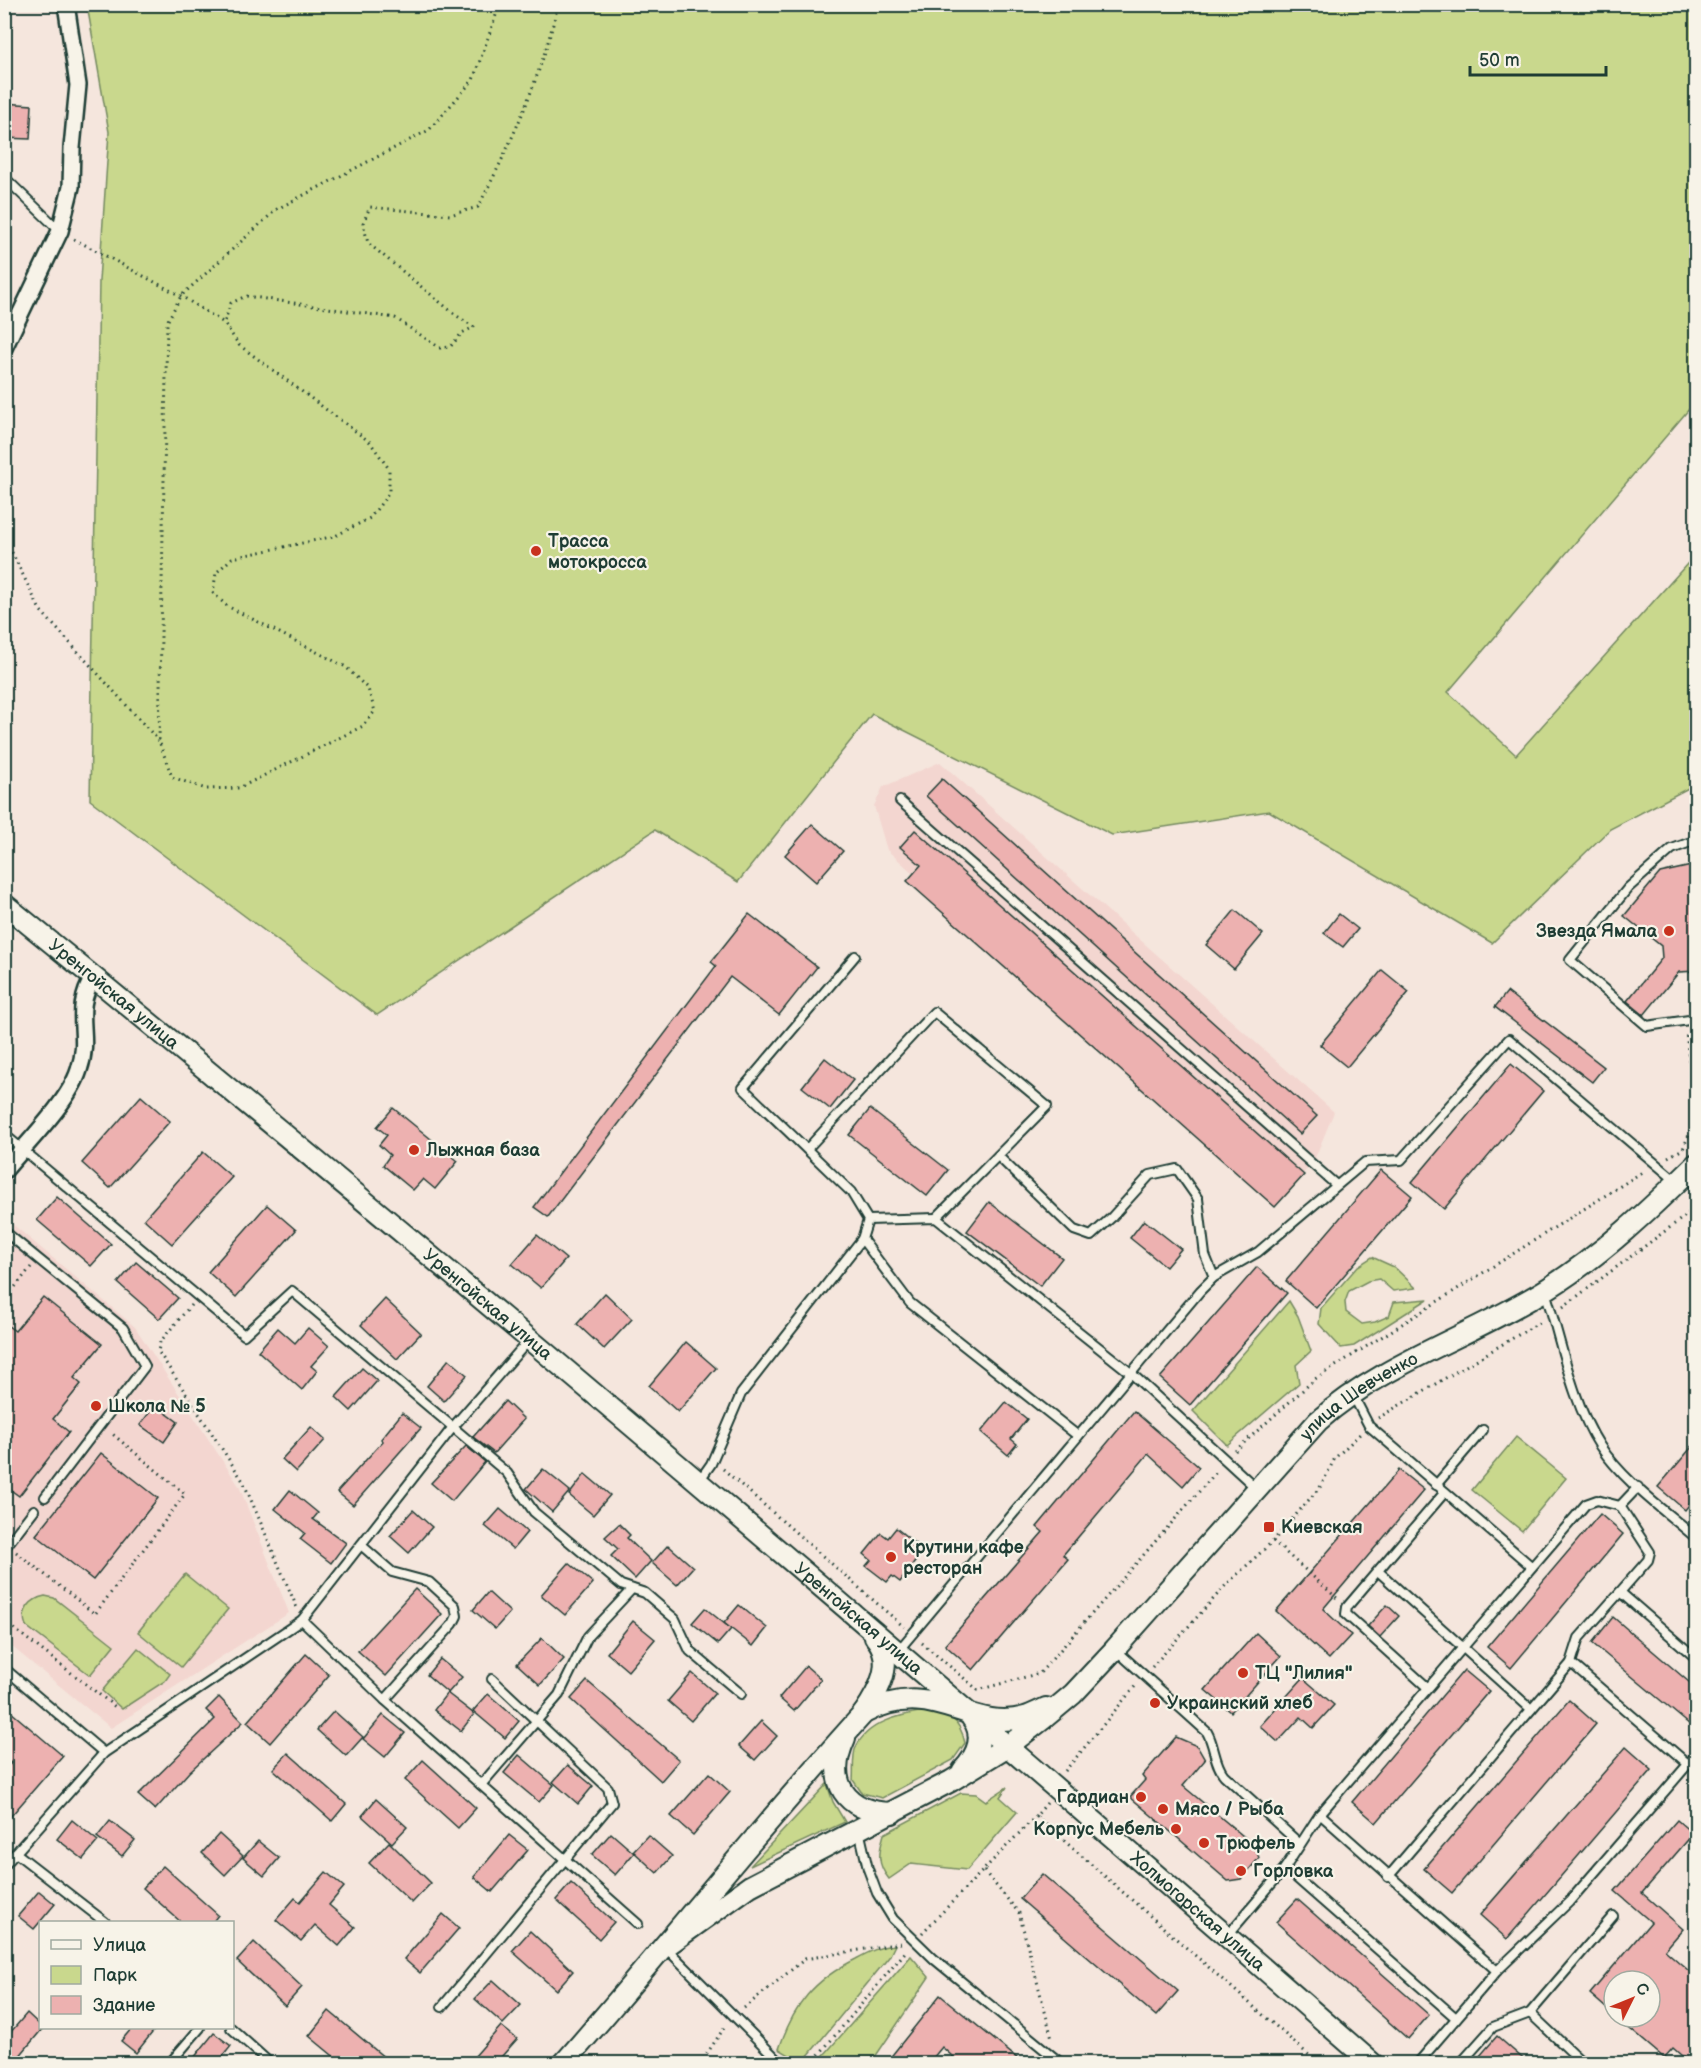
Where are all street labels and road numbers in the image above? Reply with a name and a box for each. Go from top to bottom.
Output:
street label: Уренгойская улица [45,934,183,1054]
street label: Уренгойская улица [419,1244,557,1365]
street label: улица Шевченко [1295,1348,1421,1445]
street label: Уренгойская улица [790,1558,927,1679]
street label: Холмогорская улица [1126,1847,1270,1976]

